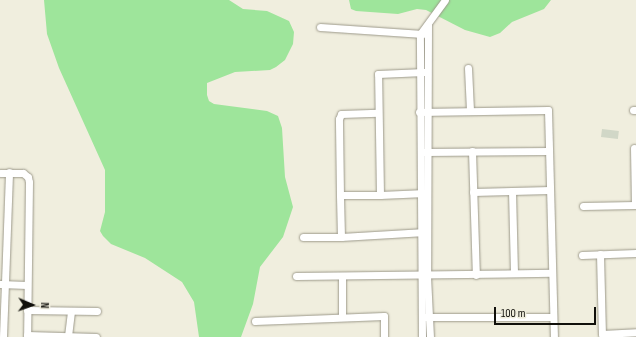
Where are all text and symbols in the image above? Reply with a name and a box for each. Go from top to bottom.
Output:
north arrow [12,285,52,325]
scale bar [496,299,598,325]
text: N [38,302,51,309]
text: 100 m [501,306,526,321]

